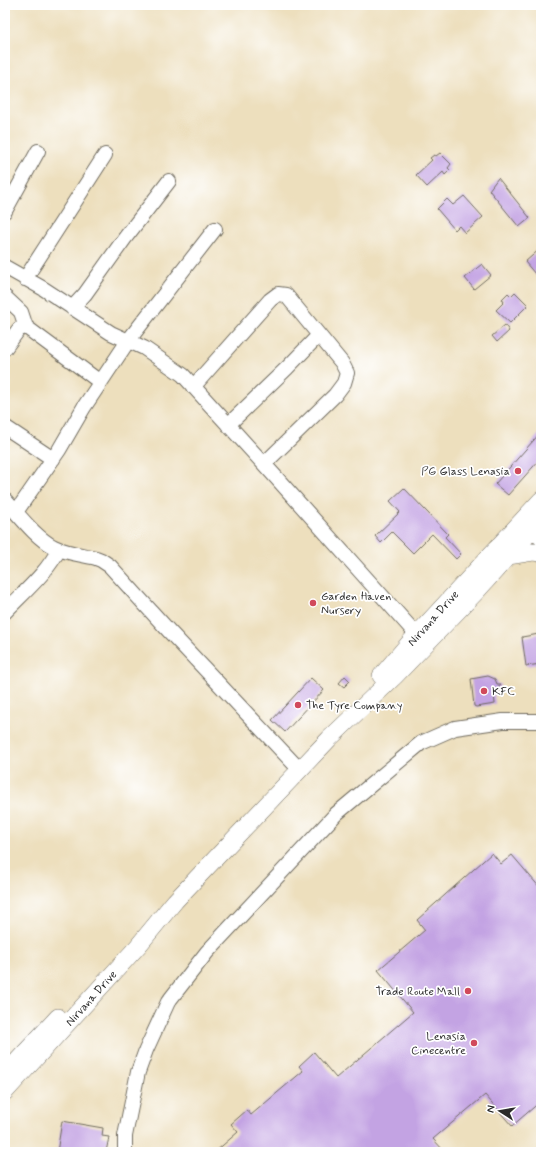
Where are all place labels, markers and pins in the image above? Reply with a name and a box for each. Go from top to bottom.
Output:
place label: PG Glass Lenasia [421,464,510,480]
marker: PG Glass Lenasia [513,466,523,476]
place label: Garden Haven Nursery [321,589,391,619]
marker: Garden Haven Nursery [308,598,318,608]
place label: KFC [492,684,515,700]
marker: KFC [479,686,489,696]
place label: The Tyre Company [306,698,403,714]
marker: The Tyre Company [293,700,303,710]
place label: Trade Route Mall [376,984,460,1000]
marker: Trade Route Mall [463,986,473,996]
place label: Lenasia Cinecentre [411,1029,466,1059]
marker: Lenasia Cinecentre [469,1038,479,1048]

